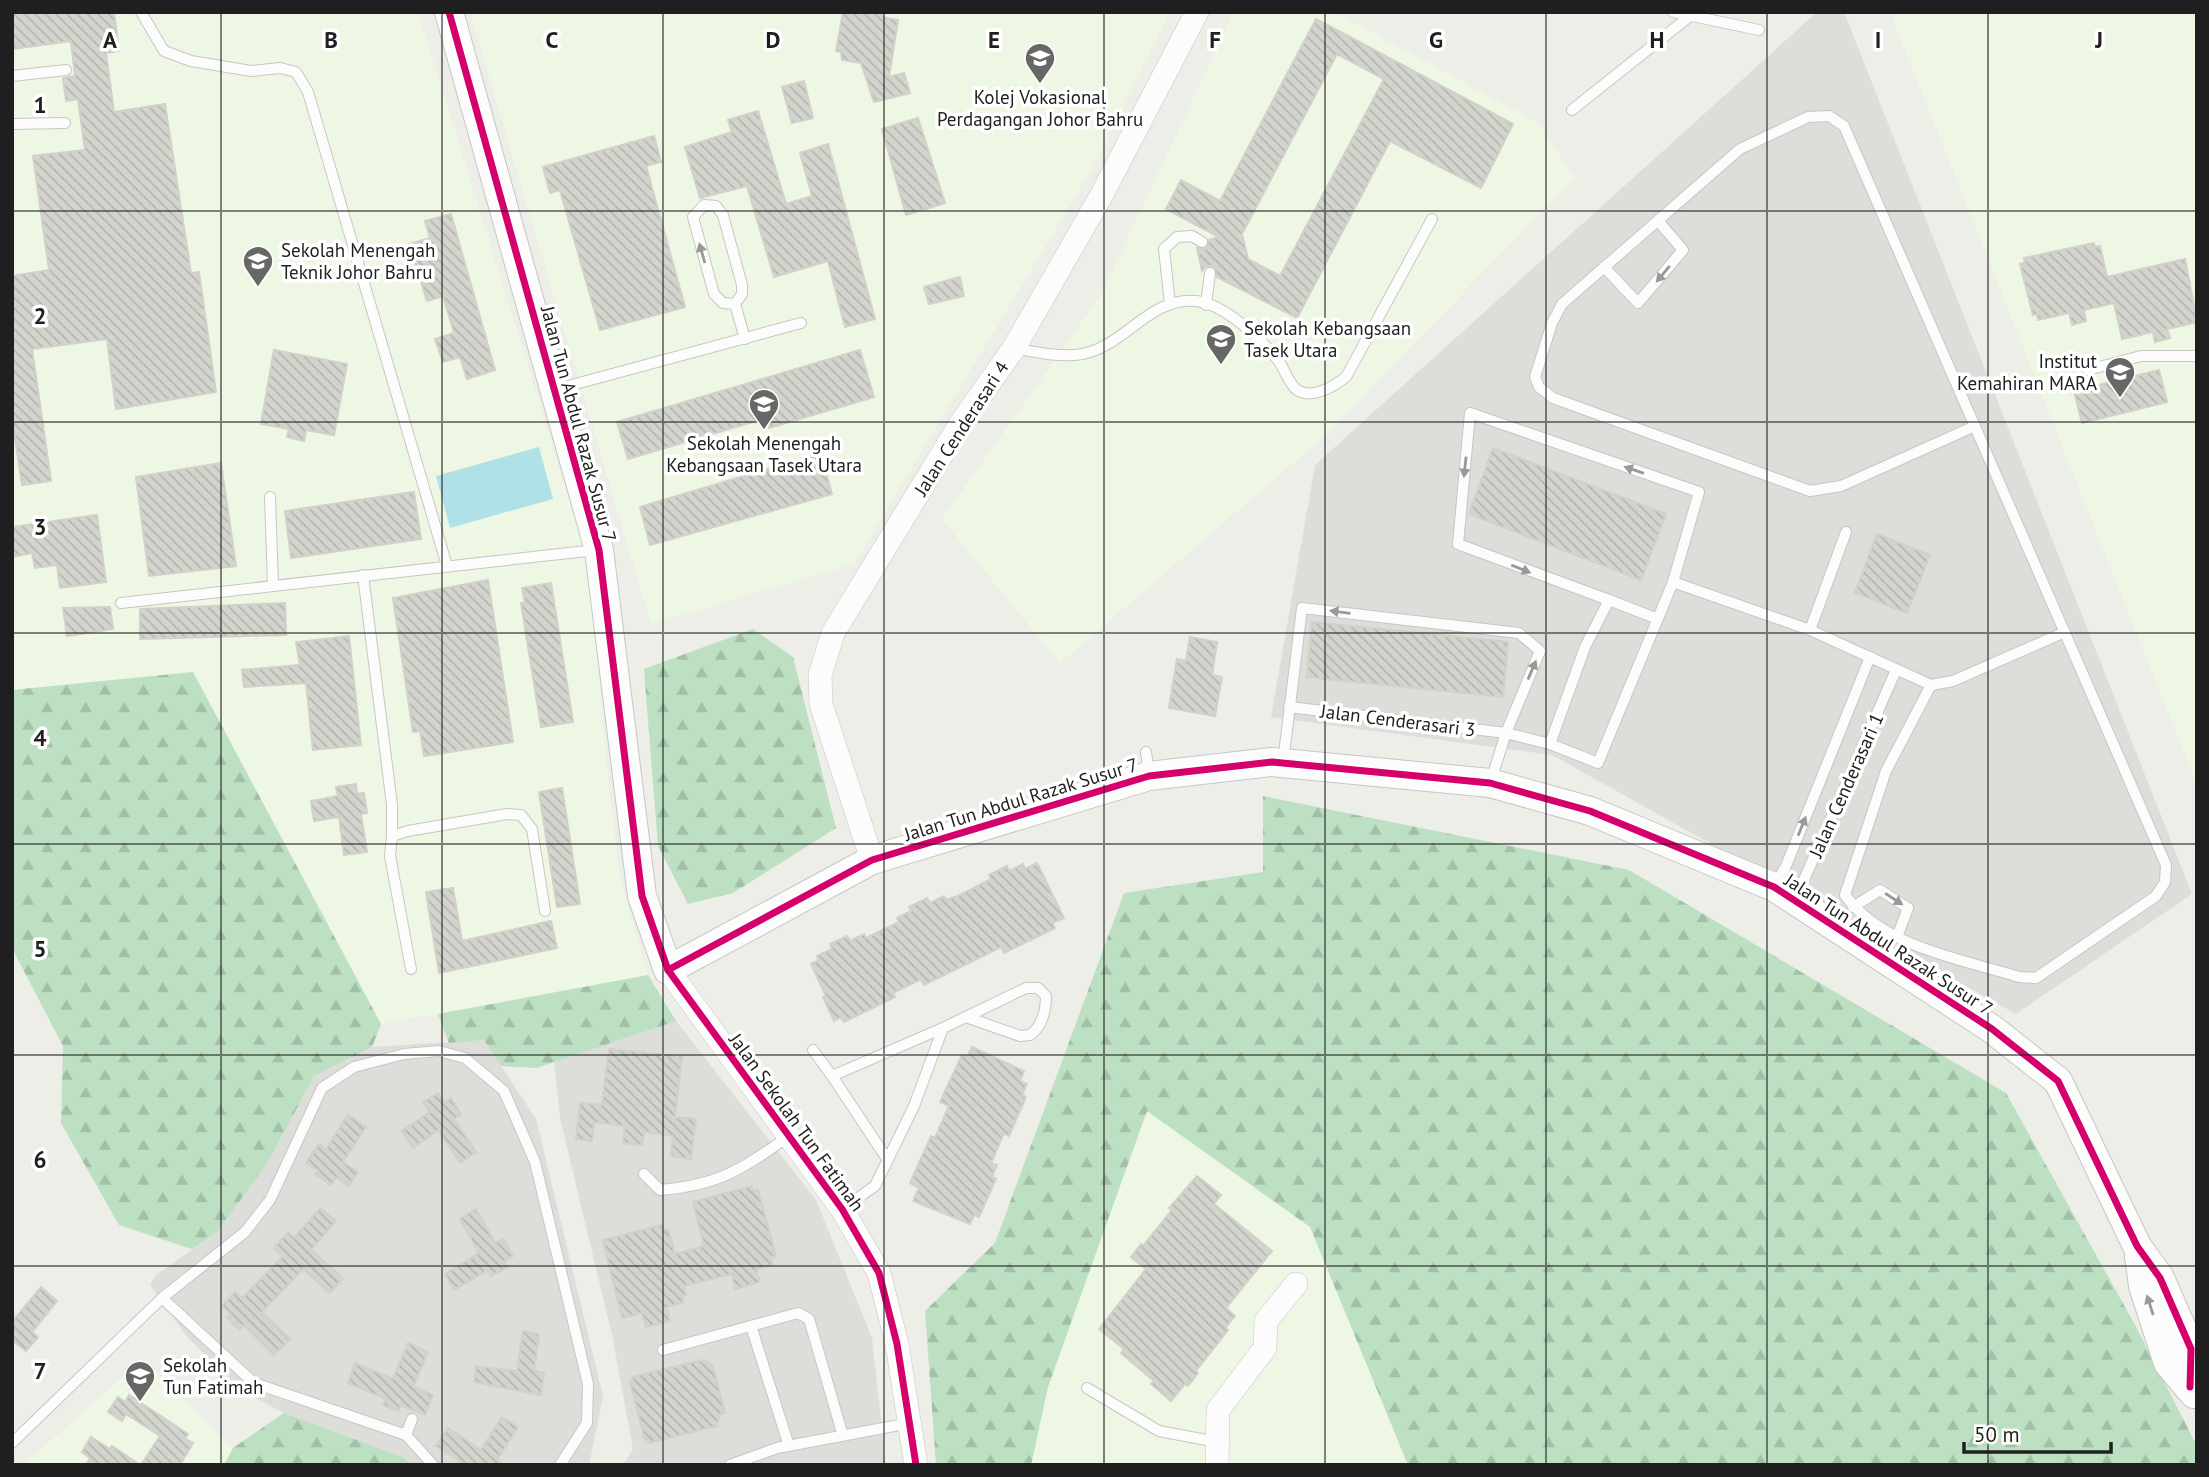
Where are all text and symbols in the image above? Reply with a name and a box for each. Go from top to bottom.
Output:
text: A [103,25,117,54]
text: B [324,25,338,54]
text: C [546,25,559,54]
text: D [766,25,780,54]
text: E [988,25,1000,54]
text: F [1209,25,1221,54]
text: G [1429,25,1443,54]
text: H [1650,25,1664,54]
text: I [1875,25,1881,54]
text: J [2094,25,2103,54]
school or university icon: Kolej Vokasional Perdagangan Johor Bahru [1023,41,1057,85]
place label: Kolej Vokasional Perdagangan Johor Bahru [937,85,1143,131]
text: 1 [33,90,47,119]
place label: Sekolah Menengah Teknik Johor Bahru [281,238,435,284]
one-way arrow [697,242,707,263]
school or university icon: Sekolah Menengah Teknik Johor Bahru [241,244,275,288]
one-way arrow [1655,265,1671,283]
text: 2 [33,301,47,330]
street label: Jalan Tun Abdul Razak Susur 7 [536,302,622,545]
place label: Sekolah Kebangsaan Tasek Utara [1244,316,1411,362]
school or university icon: Sekolah Kebangsaan Tasek Utara [1204,322,1238,366]
place label: Institut Kemahiran MARA [1957,349,2098,395]
school or university icon: Institut Kemahiran MARA [2103,355,2137,399]
street label: Jalan Cenderasari 4 [908,356,1013,501]
school or university icon: Sekolah Menengah Kebangsaan Tasek Utara [747,387,781,431]
place label: Sekolah Menengah Kebangsaan Tasek Utara [666,431,862,477]
one-way arrow [1459,456,1470,478]
one-way arrow [1624,464,1645,475]
text: 3 [33,512,47,541]
one-way arrow [1511,564,1532,575]
one-way arrow [1329,607,1351,618]
one-way arrow [1526,660,1538,680]
street label: Jalan Cenderasari 3 [1318,698,1477,741]
street label: Jalan Cenderasari 1 [1803,709,1889,862]
text: 4 [33,723,47,752]
street label: Jalan Tun Abdul Razak Susur 7 [900,752,1141,846]
one-way arrow [1797,815,1808,836]
street label: Jalan Tun Abdul Razak Susur 7 [1780,867,1998,1020]
one-way arrow [1885,892,1903,906]
text: 5 [33,934,47,963]
street label: Jalan Sekolah Tun Fatimah [724,1027,870,1216]
text: 6 [33,1145,47,1174]
one-way arrow [2144,1295,2154,1316]
place label: Sekolah Tun Fatimah [163,1353,263,1399]
text: 7 [33,1356,47,1385]
school or university icon: Sekolah Tun Fatimah [123,1359,157,1403]
scale bar [1964,1410,2111,1454]
text: 50 m [1974,1421,2020,1448]

